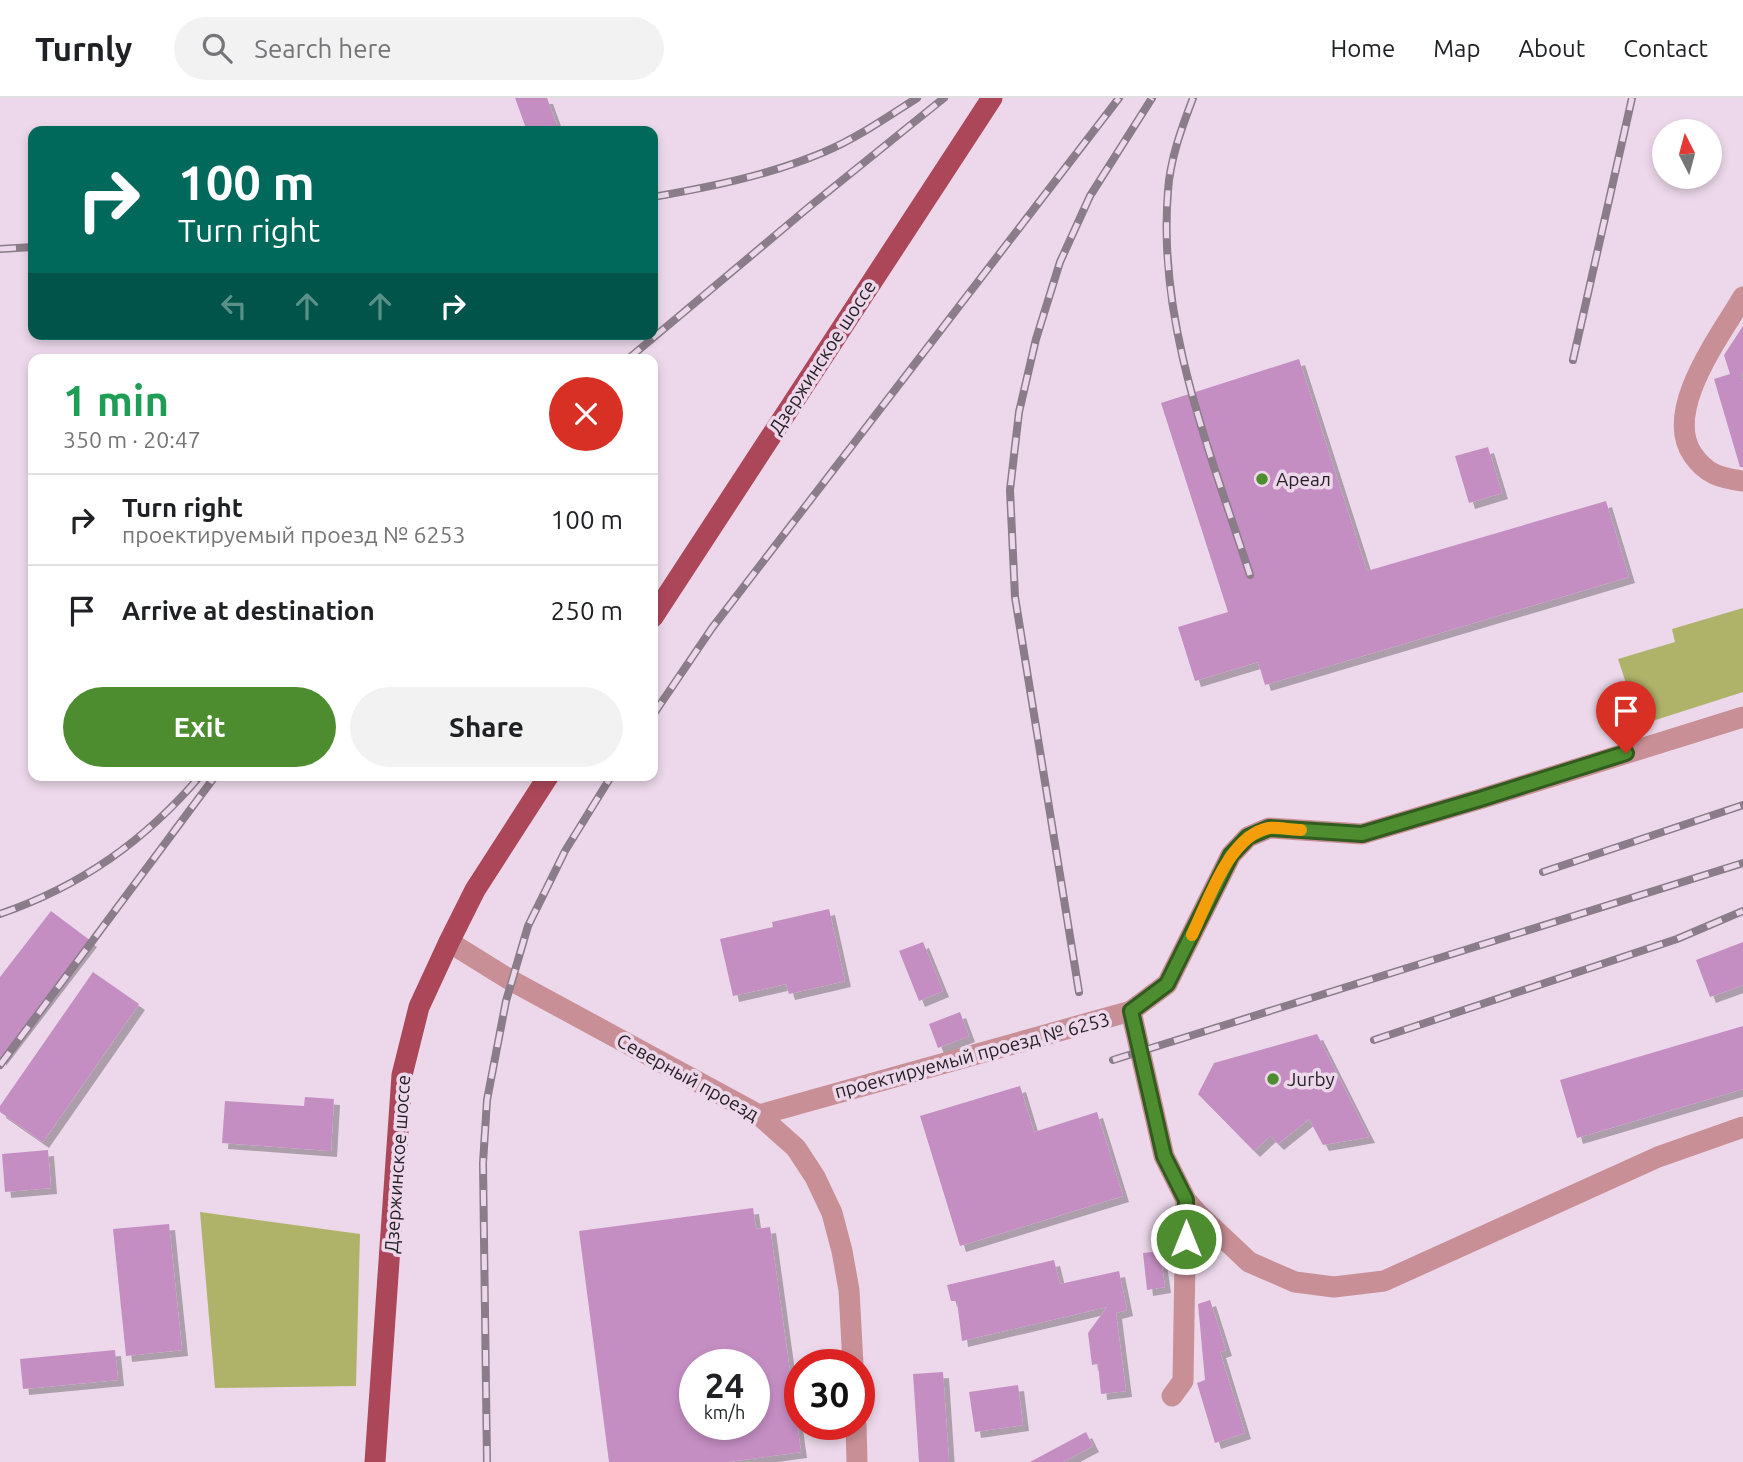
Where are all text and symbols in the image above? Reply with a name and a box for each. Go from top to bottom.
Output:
search box [174,17,664,80]
icon: search [198,29,236,67]
text: Turnly [35,30,132,67]
text: Search here [254,34,392,63]
text: Home [1330,35,1395,62]
text: Map [1433,35,1480,62]
text: About [1518,35,1585,62]
text: Contact [1623,35,1708,62]
north arrow [1652,119,1722,189]
map controls [1652,119,1722,189]
icon: right [63,154,154,245]
text: 100 m [178,154,315,209]
text: Turn right [178,212,320,248]
street label: Дзержинское шоссе [764,276,880,438]
icon: left [215,287,253,325]
icon: ahead [288,287,326,325]
icon: ahead [361,287,399,325]
icon: right [434,287,472,325]
text: 1 min [63,377,169,424]
button: close [549,377,623,451]
text: 350 m · 20:47 [63,427,201,452]
place label: Ареал [1276,468,1331,490]
marker: Ареал [1254,471,1270,487]
text: Turn right [122,493,243,522]
icon: right [63,501,101,539]
text: 100 m [551,505,623,534]
text: проектируемый проезд № 6253 [122,522,466,547]
icon: arrive [63,592,101,630]
text: Arrive at destination [122,596,375,625]
text: 250 m [551,596,623,625]
pin [1596,681,1656,753]
button: Exit [63,687,336,767]
button: Share [350,687,623,767]
icon: arrive [1607,692,1645,730]
street label: проектируемый проезд № 6253 [832,1008,1112,1102]
street label: Северный проезд [613,1029,763,1125]
place label: Jurby [1287,1068,1335,1090]
marker: Jurby [1265,1071,1281,1087]
street label: Дзержинское шоссе [380,1074,414,1254]
position arrow [1149,1202,1223,1276]
speed limit sign: 30 [784,1349,875,1440]
text: 24 [705,1365,744,1405]
text: km/h [704,1402,745,1422]

